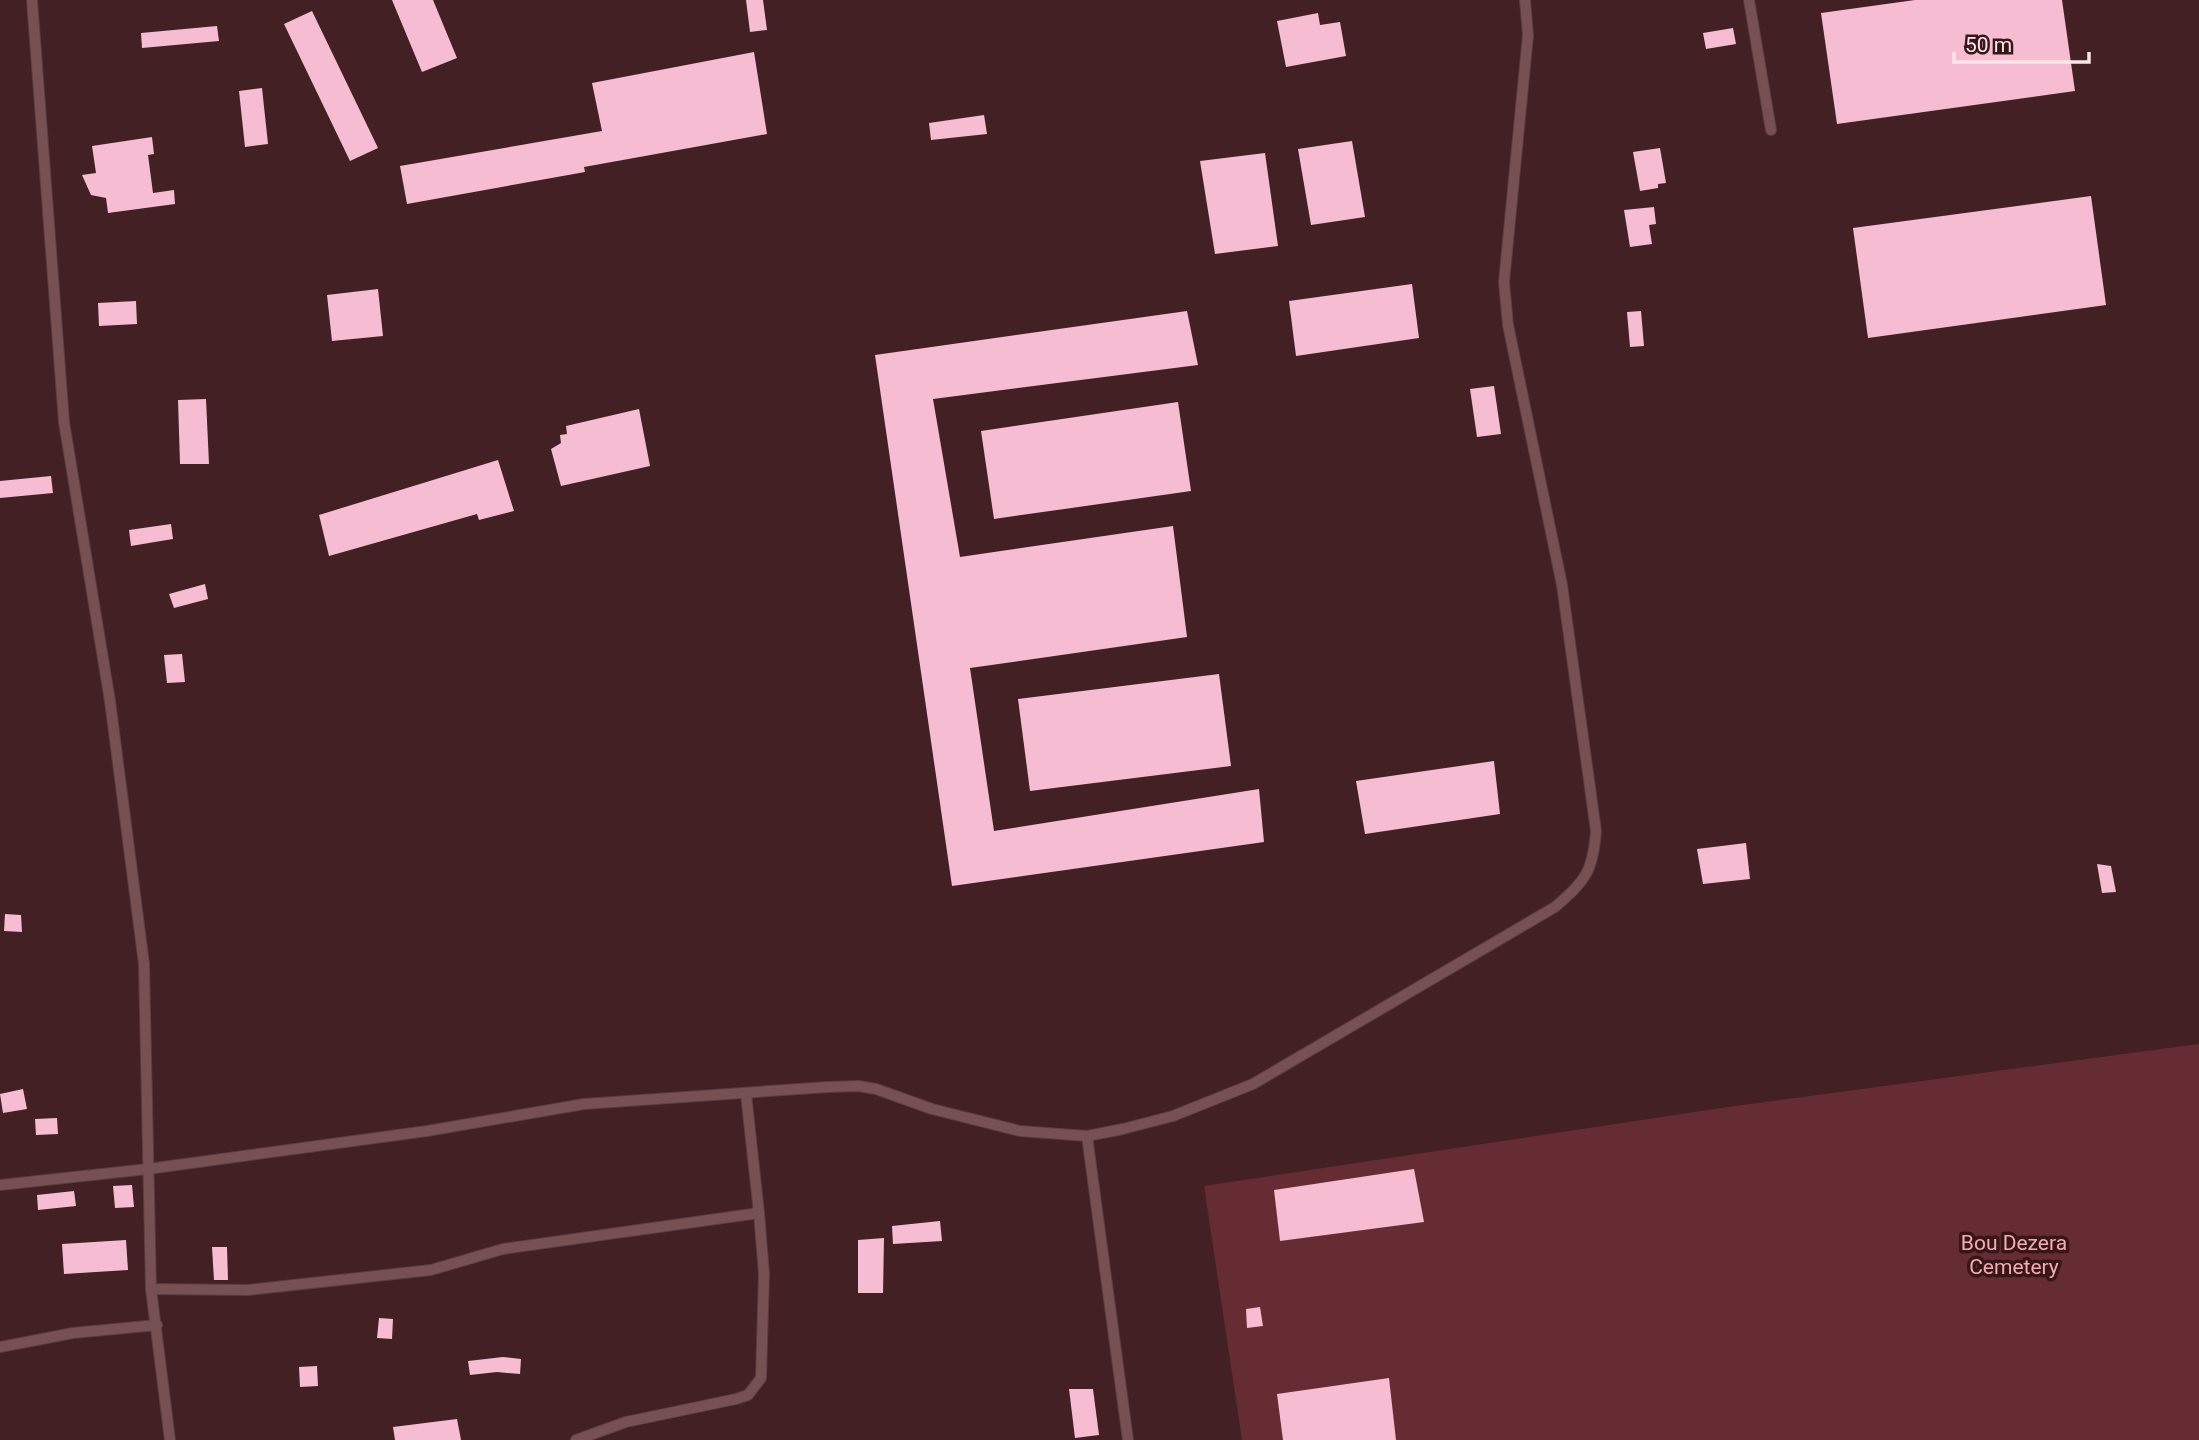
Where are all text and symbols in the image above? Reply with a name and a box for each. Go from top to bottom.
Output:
scale bar [1954,21,2089,65]
text: 50 m [1965,33,2012,57]
park label: Bou Dezera Cemetery [1961,1231,2067,1279]

